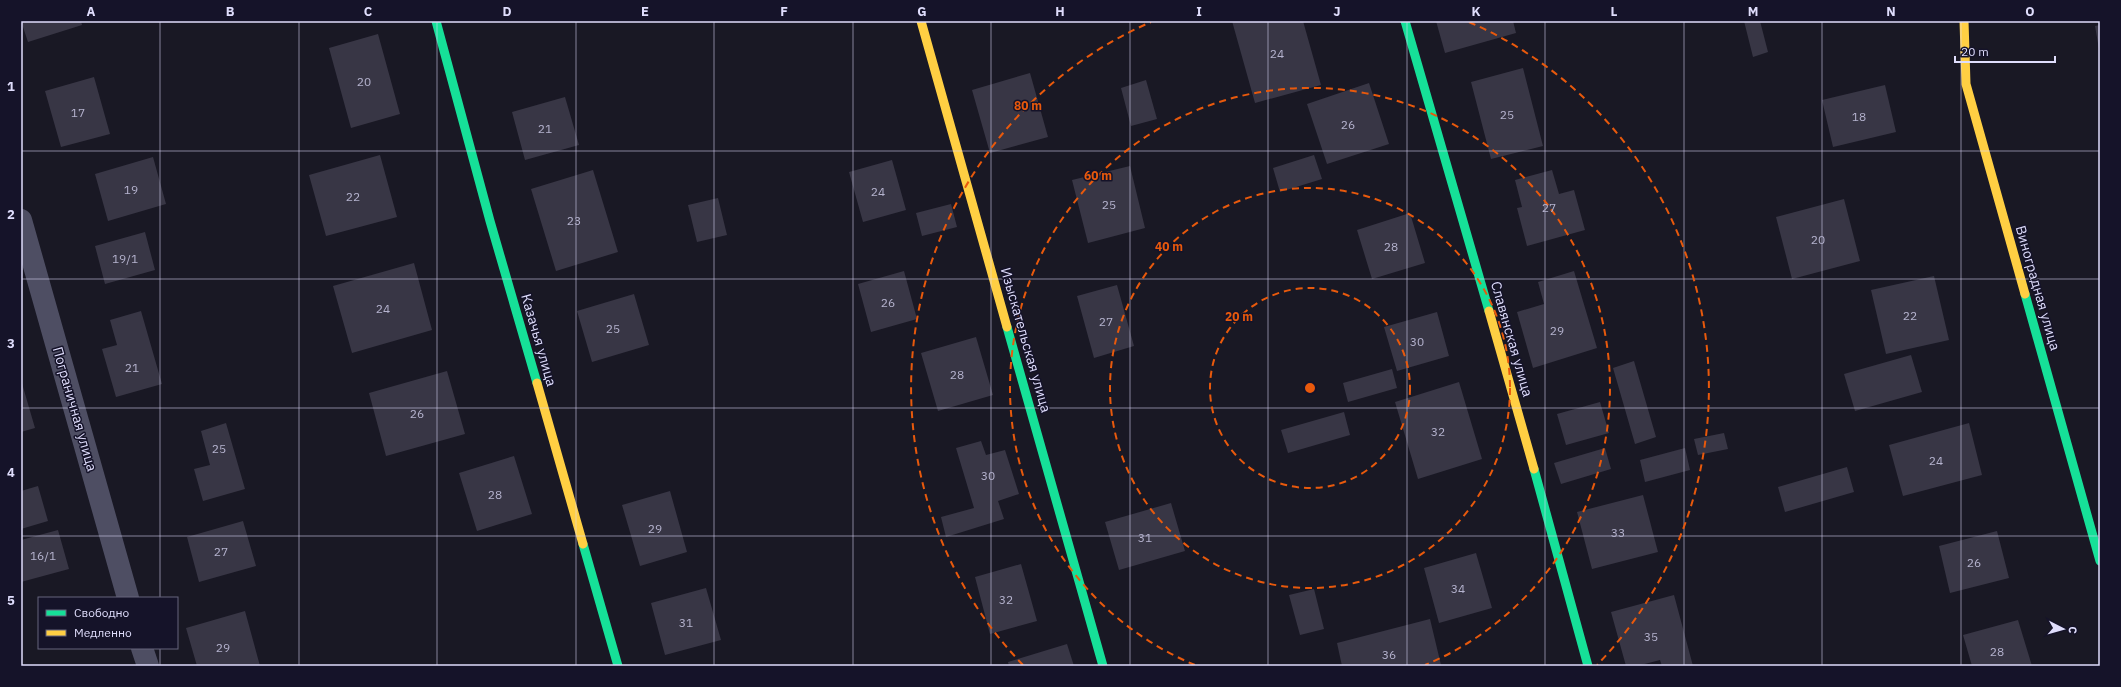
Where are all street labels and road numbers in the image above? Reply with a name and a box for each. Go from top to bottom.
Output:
street label: Виноградная улица [2012,223,2065,353]
street label: Изыскательская улица [997,266,1055,415]
street label: Славянская улица [1487,279,1537,399]
street label: Казачья улица [517,292,561,389]
street label: Пограничная улица [49,345,102,474]

